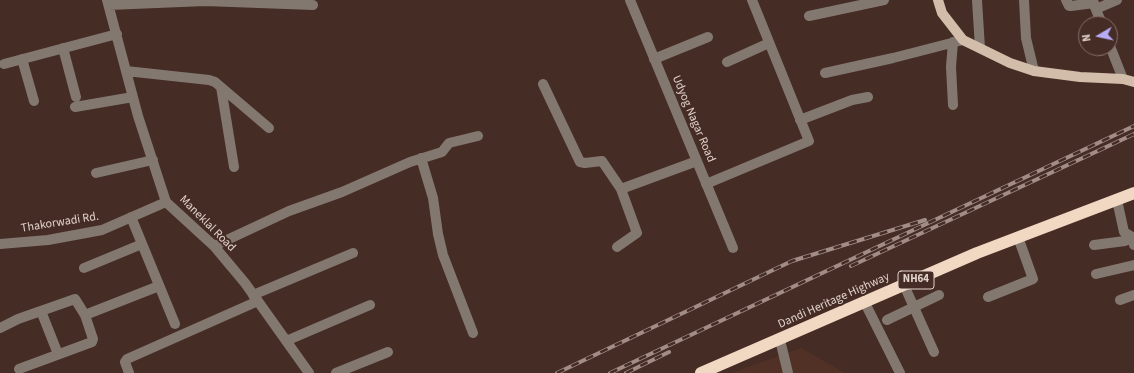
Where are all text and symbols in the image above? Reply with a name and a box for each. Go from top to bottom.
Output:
north arrow [1078,16,1118,56]
text: N [1079,33,1095,43]
street label: Udyog Nagar Road [668,73,718,165]
street label: Maneklal Road [176,193,238,255]
street label: Thakorwadi Rd. [20,210,100,236]
street label: Dandi Heritage Highway [776,270,892,332]
road number: NH64 [898,271,934,289]

